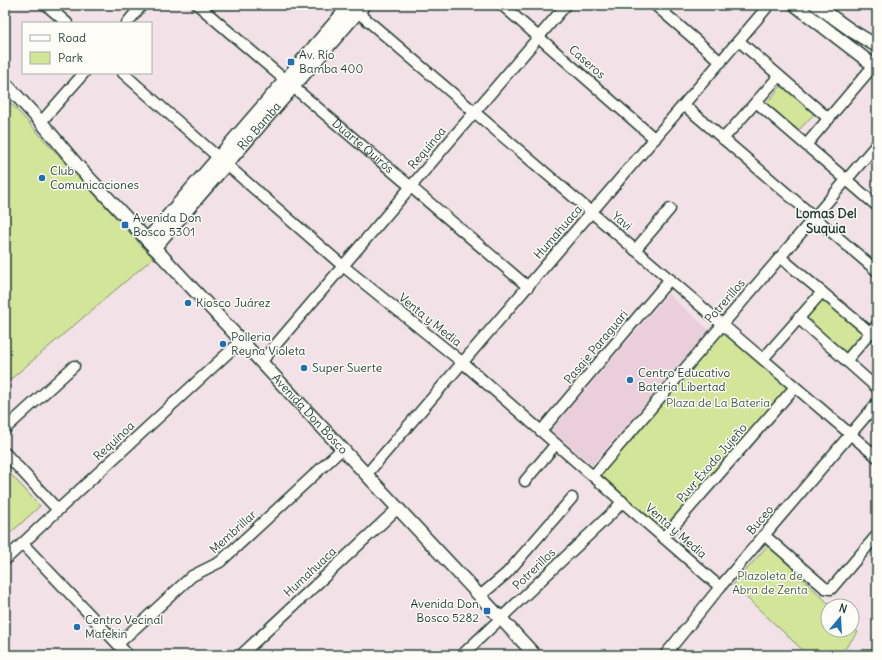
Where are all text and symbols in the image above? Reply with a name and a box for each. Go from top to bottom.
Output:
legend [22,22,152,74]
text: Road [58,30,86,45]
street label: Caseros [566,42,609,82]
place label: Av. Río Bamba 400 [299,47,363,76]
text: Park [58,50,83,65]
marker: Av. Río Bamba 400 [286,57,296,67]
street label: Río Bamba [234,99,284,153]
street label: Duarte Quirós [329,115,397,176]
street label: Requínoa [405,123,449,172]
place label: Club Comunicaciones [50,163,139,192]
marker: Club Comunicaciones [37,173,47,183]
street label: Humahuaca [530,202,585,262]
district label: Lomas Del Suquia [795,205,857,237]
street label: Yavi [609,208,635,233]
place label: Avenida Don Bosco 5301 [133,210,202,239]
marker: Avenida Don Bosco 5301 [120,220,130,230]
street label: Potrerillos [701,275,748,326]
street label: Venta y Media [396,290,465,350]
place label: Kiosco Juárez [196,295,271,310]
marker: Kiosco Juárez [183,298,193,308]
street label: Pasaje Paraguari [560,307,631,387]
place label: Polleria Reyna Violeta [231,329,305,358]
marker: Polleria Reyna Violeta [218,339,228,349]
place label: Super Suerte [312,360,382,375]
marker: Super Suerte [299,363,309,373]
place label: Centro Educativo Batería Libertad [638,365,731,394]
street label: Avenida Don Bosco [269,370,351,457]
marker: Centro Educativo Batería Libertad [625,375,635,385]
park label: Plaza de La Batería [666,395,770,410]
street label: Requínoa [90,418,137,463]
street label: Puvr Éxodo Jujeño [673,420,750,505]
street label: Venta y Media [643,500,710,561]
street label: Buceo [743,502,776,537]
street label: Membrillar [206,507,259,557]
street label: Humahuaca [280,543,339,600]
street label: Potrerillos [509,545,558,593]
park label: Plazoleta de Abra de Zenta [732,568,808,597]
place label: Avenida Don Bosco 5282 [410,596,479,625]
north arrow [820,598,860,638]
text: N [837,601,849,616]
marker: Avenida Don Bosco 5282 [482,606,492,616]
place label: Centro Vecinal Mafekin [85,612,163,641]
marker: Centro Vecinal Mafekin [72,622,82,632]

